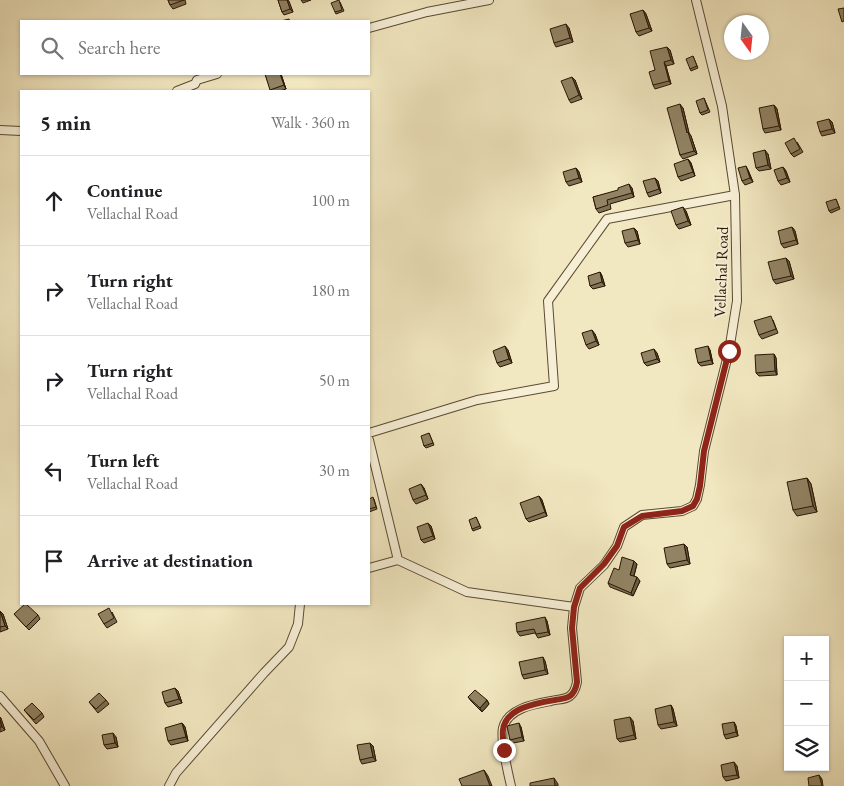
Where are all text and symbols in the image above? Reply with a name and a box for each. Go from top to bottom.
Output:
north arrow [724,15,769,60]
search box [20,20,370,75]
icon: search [38,34,66,62]
text: Search here [78,35,160,60]
text: 5 min [40,109,91,136]
text: Walk · 360 m [271,112,350,133]
text: Continue [87,178,162,203]
icon: ahead [40,187,68,215]
text: 100 m [311,190,350,211]
text: Vellachal Road [87,203,178,224]
street label: Vellachal Road [709,225,733,318]
text: Turn right [87,268,173,293]
icon: right [40,277,68,305]
text: 180 m [311,280,350,301]
text: Vellachal Road [87,293,178,314]
route start [718,340,741,363]
text: Turn right [87,358,173,383]
icon: right [40,367,68,395]
text: 50 m [319,370,350,391]
text: Vellachal Road [87,383,178,404]
text: Turn left [87,448,159,473]
icon: left [40,457,68,485]
text: 30 m [319,460,350,481]
text: Vellachal Road [87,473,178,494]
icon: arrive [40,547,68,575]
text: Arrive at destination [87,548,253,573]
map controls [784,636,829,771]
button: + [784,636,829,681]
button: − [784,681,829,726]
button: layers [784,726,829,771]
route end [493,739,516,762]

